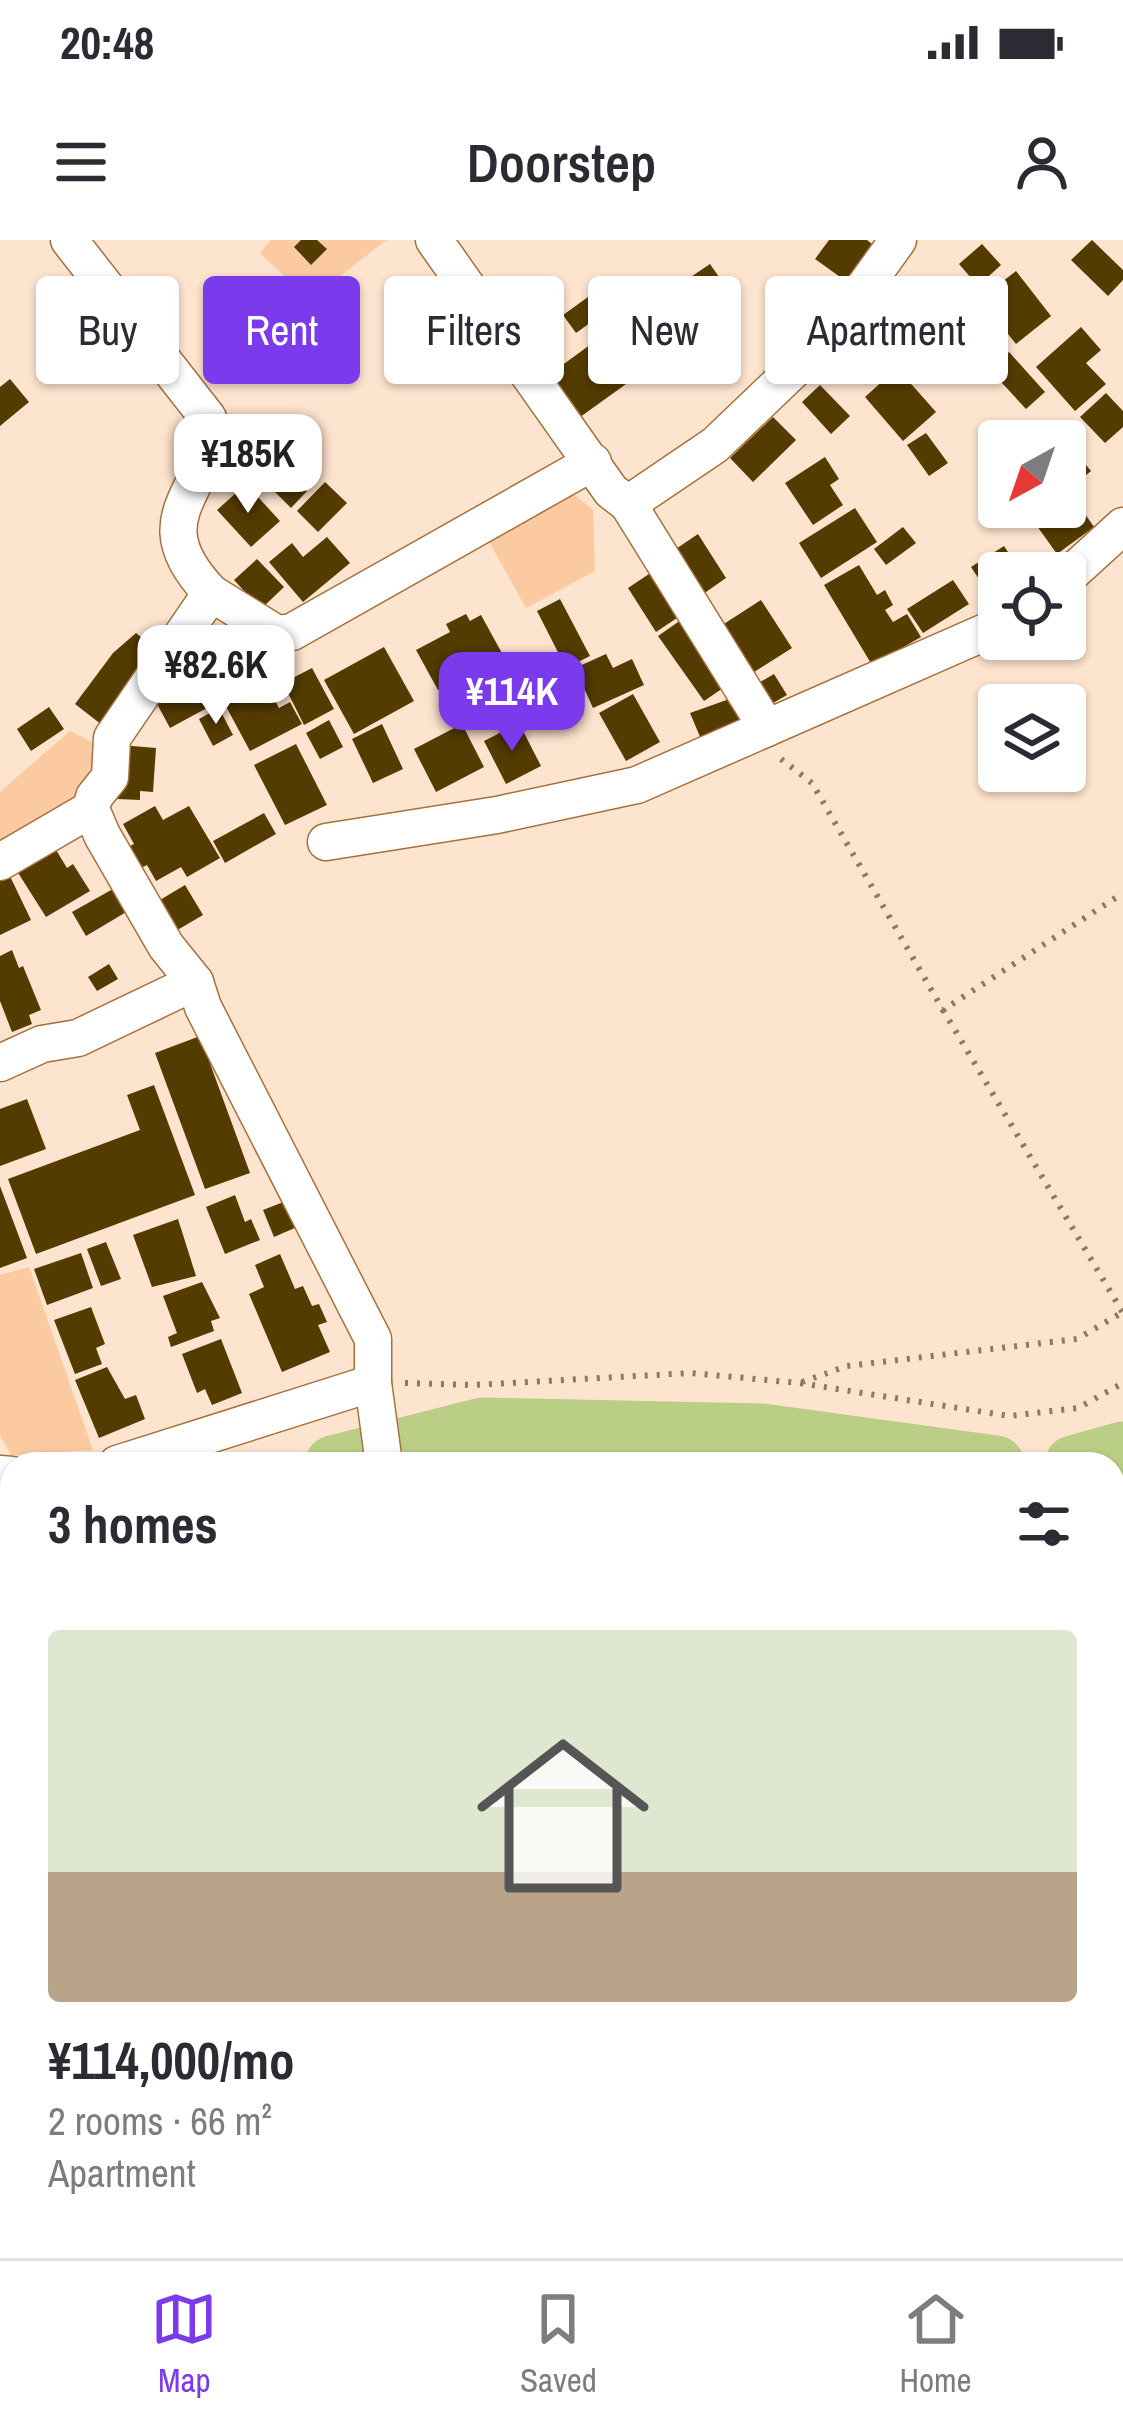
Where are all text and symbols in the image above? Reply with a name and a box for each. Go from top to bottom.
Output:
text: 20:48 [60,12,154,73]
text: Doorstep [467,126,656,199]
icon: menu [48,129,114,195]
icon: person [1009,129,1075,195]
chip: Buy [36,276,179,384]
chip: Rent [203,276,360,384]
chip: Filters [384,276,564,384]
chip: New [588,276,741,384]
chip: Apartment [765,276,1008,384]
pin: ¥185K [164,414,332,516]
north arrow [978,420,1086,528]
map controls [978,420,1086,792]
text: ¥185K [201,427,295,479]
button: locate [978,552,1086,660]
pin: ¥82.6K [118,625,314,727]
text: ¥82.6K [164,638,268,690]
pin: ¥114K [428,652,596,754]
text: ¥114K [466,665,558,717]
button: layers [978,684,1086,792]
text: 3 homes [48,1490,218,1559]
icon: filters [1011,1491,1077,1557]
icon: home [455,1708,671,1924]
text: ¥114,000/mo [48,2026,294,2095]
text: 2 rooms · 66 m² [48,2095,272,2147]
text: Apartment [48,2147,196,2199]
tab: Map [151,2286,217,2402]
tab: Saved [520,2286,597,2402]
tab: Home [899,2286,972,2402]

